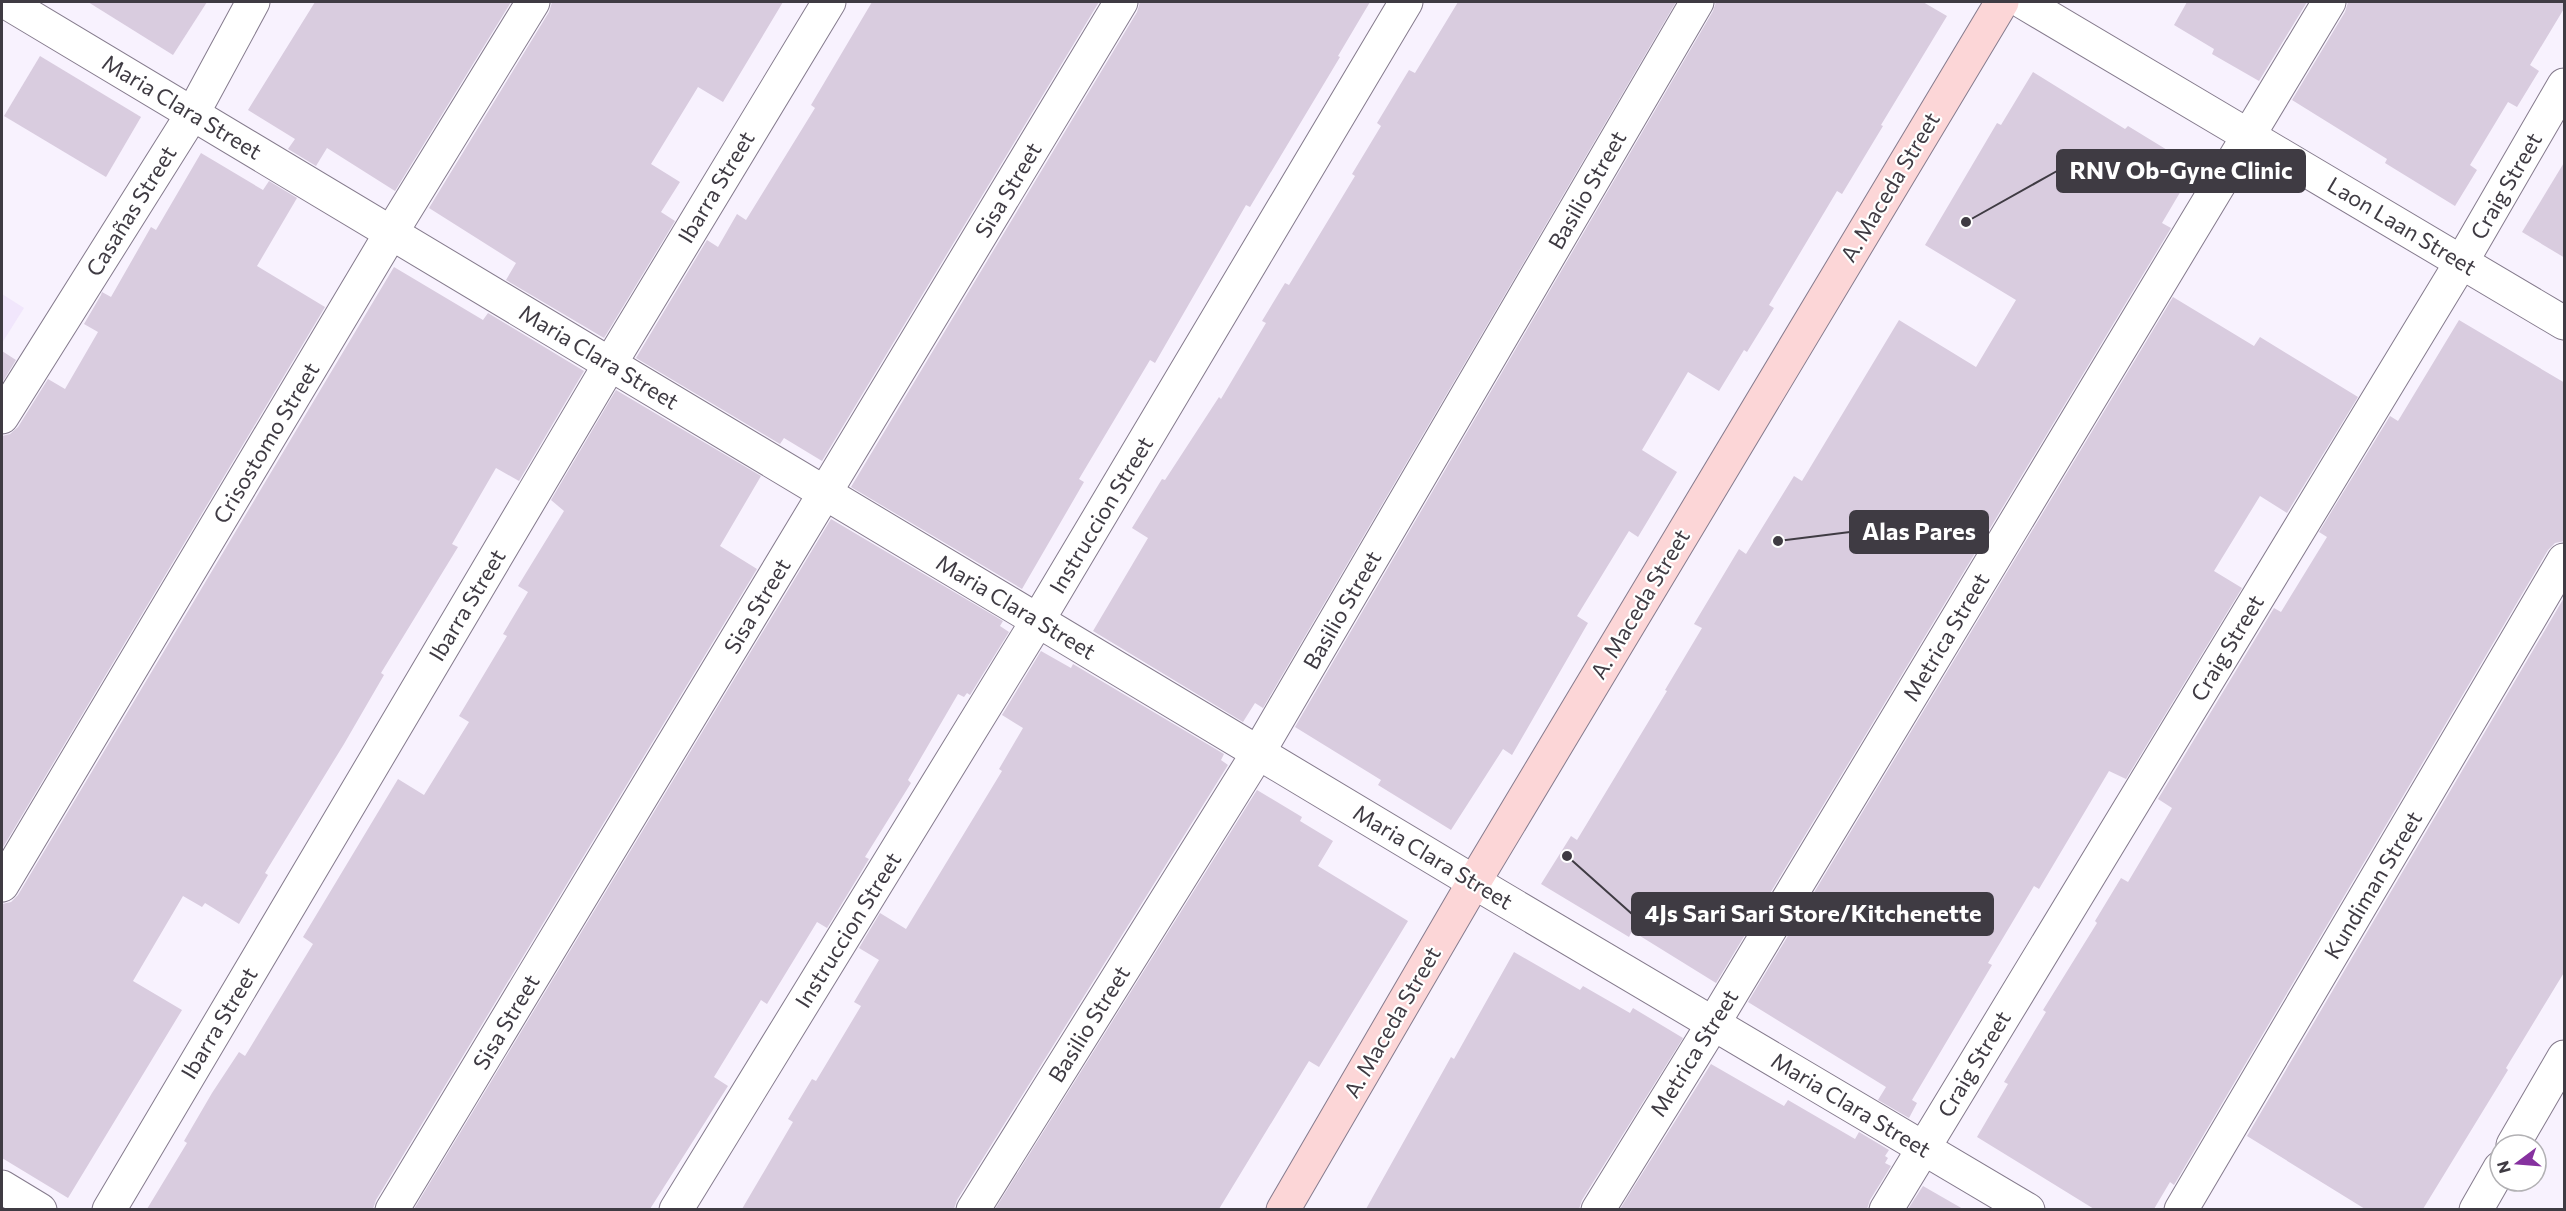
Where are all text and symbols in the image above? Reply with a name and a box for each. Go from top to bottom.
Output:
street label: Maria Clara Street [98,48,267,165]
street label: A. Maceda Street [1834,107,1945,267]
street label: Ibarra Street [672,126,760,248]
street label: Basilio Street [1542,126,1631,254]
street label: Craig Street [2464,127,2547,244]
street label: Sisa Street [969,137,1047,242]
street label: Casañas Street [80,141,181,281]
callout: RNV Ob-Gyne Clinic [2057,150,2305,192]
text: RNV Ob-Gyne Clinic [2069,155,2293,184]
street label: Laon Laan Street [2323,171,2482,281]
street label: Maria Clara Street [515,298,684,415]
street label: Crisostomo Street [207,357,324,528]
street label: Instruccion Street [1043,431,1158,598]
callout: Alas Pares [1850,511,1988,553]
text: Alas Pares [1862,516,1976,545]
street label: A. Maceda Street [1584,524,1695,684]
street label: Ibarra Street [423,544,511,666]
street label: Basilio Street [1297,546,1386,674]
street label: Maria Clara Street [932,548,1101,665]
street label: Sisa Street [718,553,796,658]
street label: Metrica Street [1897,568,1994,706]
street label: Craig Street [2184,590,2269,706]
street label: Maria Clara Street [1349,798,1518,915]
street label: Kundiman Street [2318,806,2427,963]
street label: Instruccion Street [789,847,906,1013]
callout: 4Js Sari Sari Store/Kitchenette [1632,893,1993,935]
text: 4Js Sari Sari Store/Kitchenette [1644,898,1982,927]
street label: A. Maceda Street [1337,941,1446,1102]
street label: Basilio Street [1042,961,1135,1087]
street label: Ibarra Street [175,962,263,1084]
street label: Sisa Street [467,969,545,1074]
street label: Metrica Street [1644,984,1743,1121]
street label: Craig Street [1931,1006,2016,1122]
street label: Maria Clara Street [1767,1046,1936,1163]
north arrow [2488,1133,2548,1193]
text: N [2492,1159,2514,1176]

